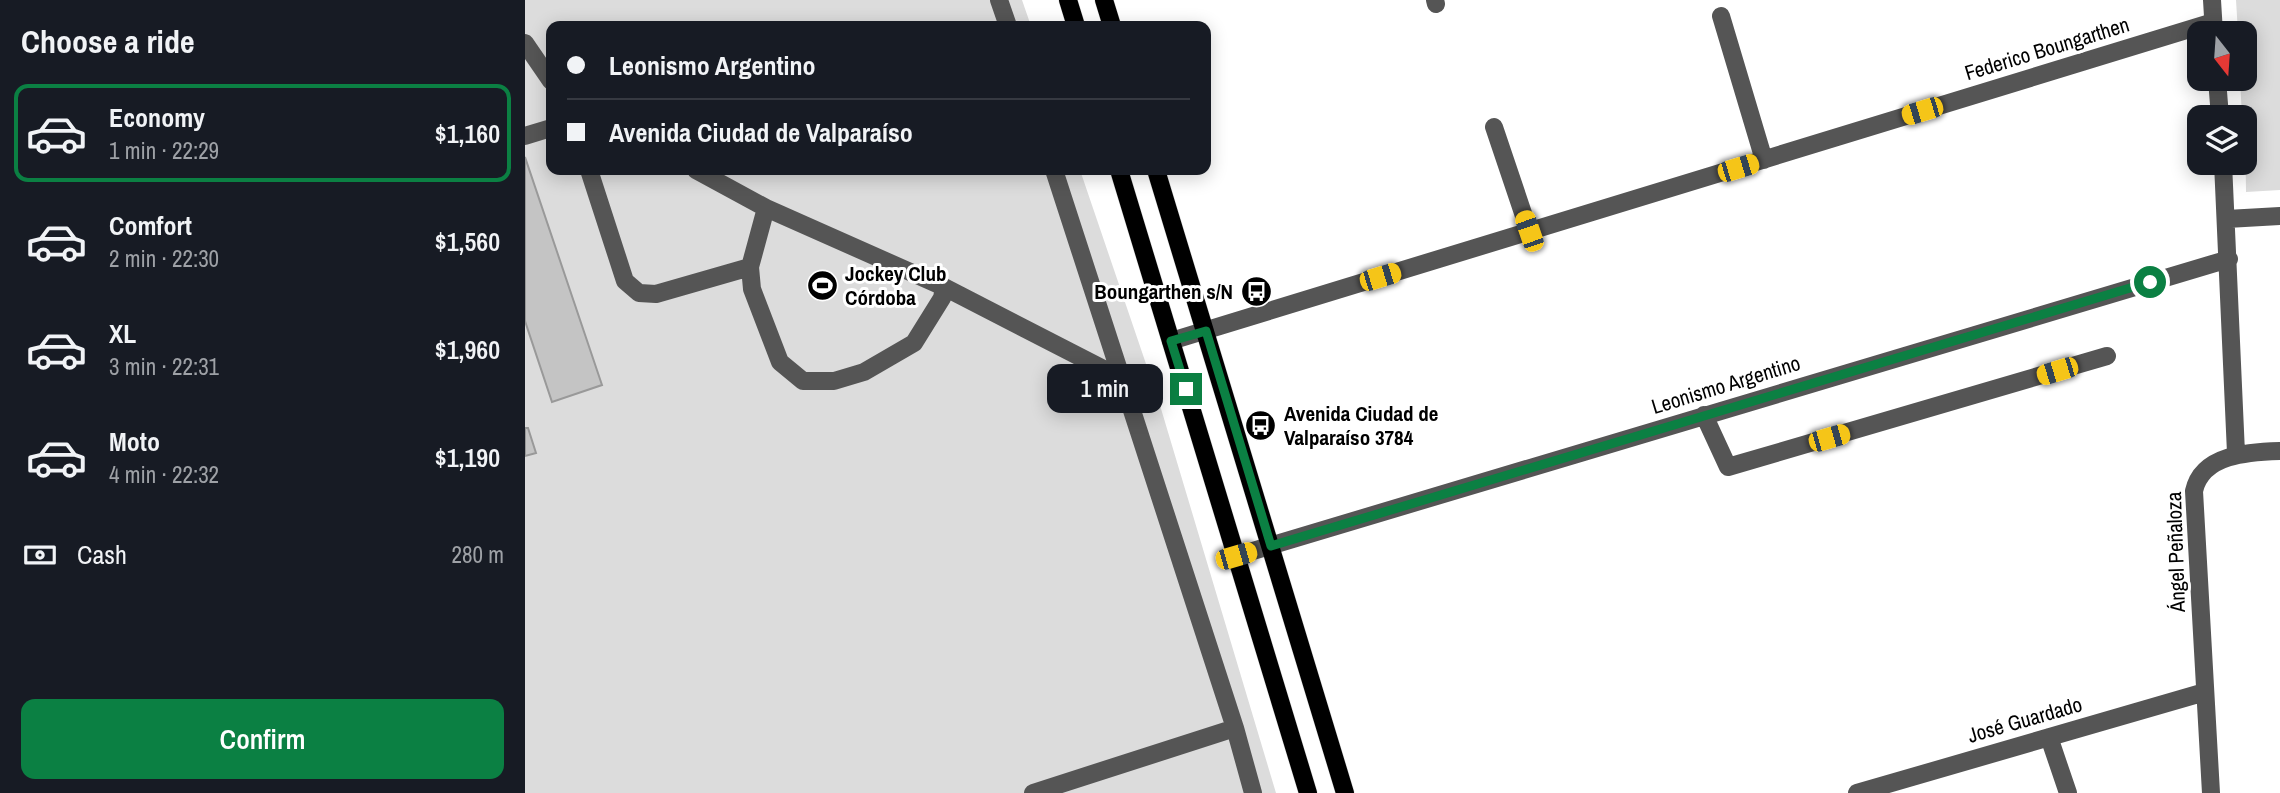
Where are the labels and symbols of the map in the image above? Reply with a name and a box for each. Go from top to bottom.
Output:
street label: Federico Boungarthen [1961,10,2133,87]
north arrow [2187,21,2257,91]
car [1899,95,1946,127]
car [1715,152,1762,184]
car [1513,208,1546,254]
place label: Jockey Club Córdoba [845,259,946,312]
car [1357,261,1404,293]
route start [2134,266,2166,298]
sports icon: Jockey Club Córdoba [805,269,839,303]
bus stop icon: Boungarthen s/N [1239,275,1273,309]
place label: Boungarthen s/N [1094,277,1233,306]
street label: Leonismo Argentino [1648,348,1804,421]
car [2034,355,2081,387]
callout: 1 min [1046,364,1161,414]
route end [1170,373,1202,405]
place label: Avenida Ciudad de Valparaíso 3784 [1284,399,1438,452]
bus stop icon: Avenida Ciudad de Valparaíso 3784 [1244,409,1278,443]
car [1806,422,1853,454]
street label: Ángel Peñaloza [2159,491,2192,614]
car [1213,540,1260,572]
street label: José Guardado [1964,689,2085,750]

